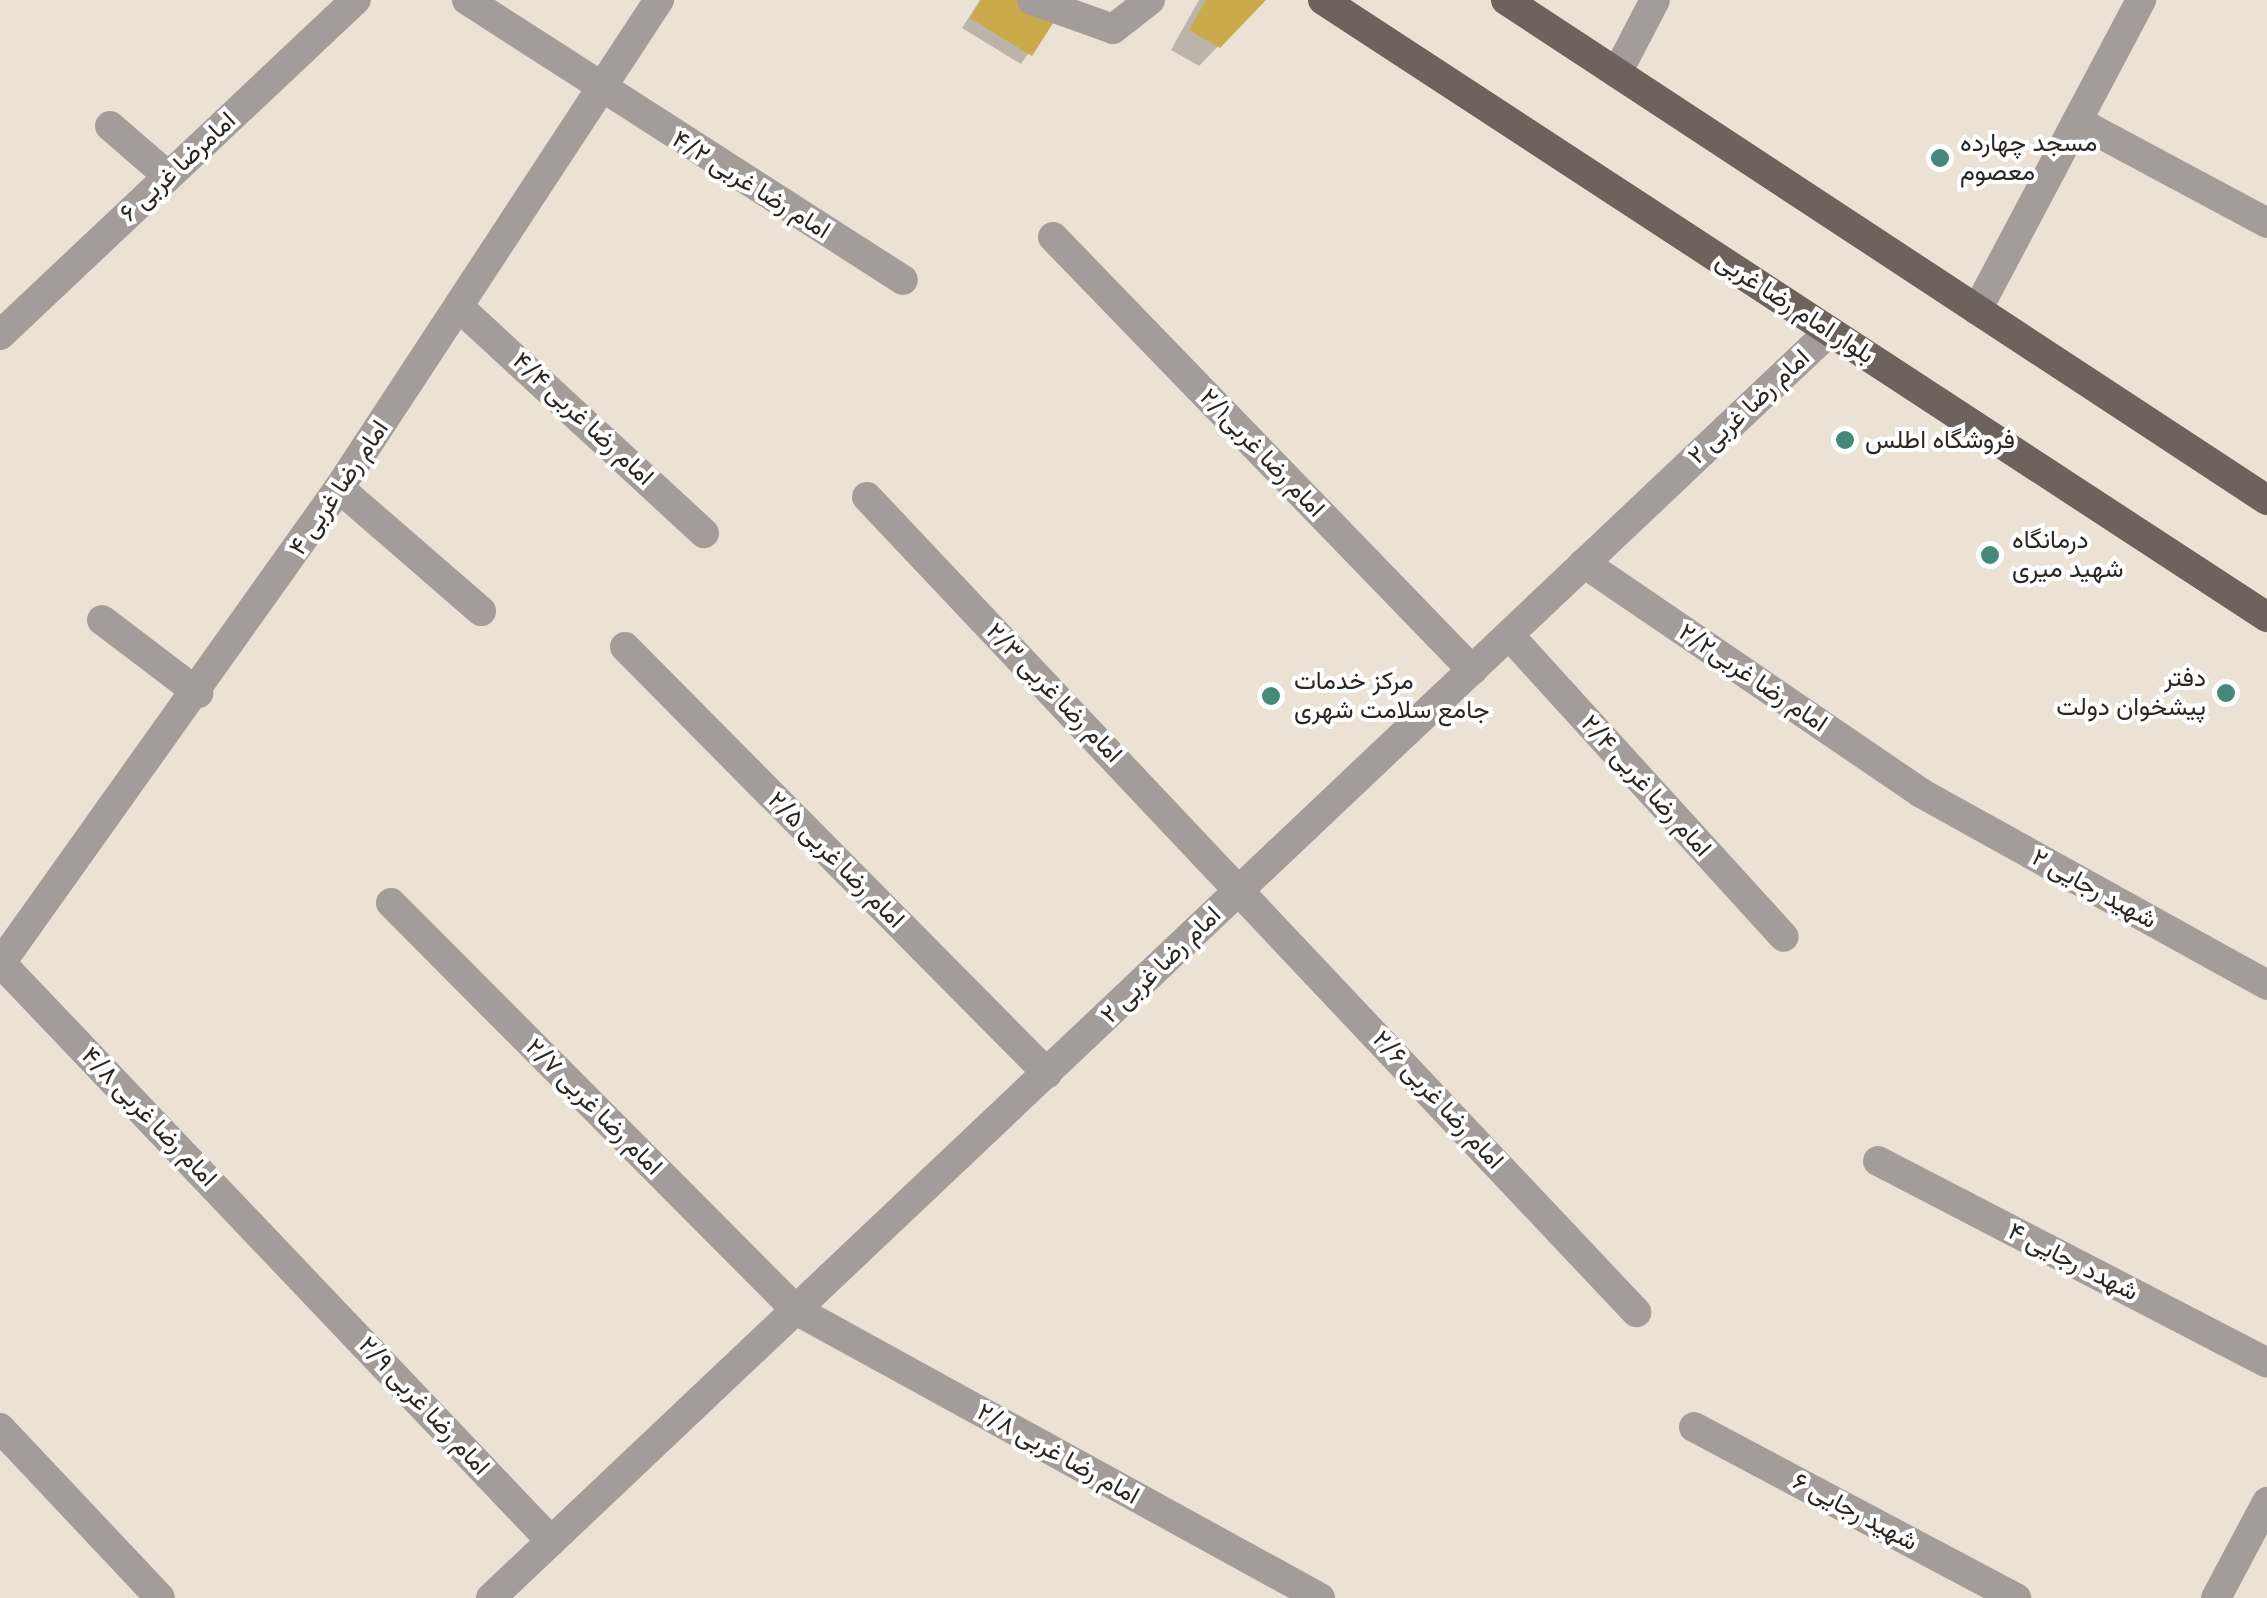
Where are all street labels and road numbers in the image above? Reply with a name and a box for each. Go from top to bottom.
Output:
street label: امامرضا غربی ۶ [114,106,242,228]
street label: امام رضا غربی ۴/۲ [666,124,836,246]
street label: بلوار امام رضا غربی [1710,246,1880,370]
street label: امام رضا غربی ۲ [1682,343,1816,471]
street label: امام رضا غربی ۴/۴ [506,346,660,492]
street label: امام رضا غربی۲/۱ [1193,383,1331,523]
street label: امام رضا غربی ۴ [283,415,395,561]
street label: امام رضا غربی ۲/۳ [980,617,1128,769]
street label: امام رضا غربی۲/۲ [1673,617,1833,739]
street label: امام رضا غربی ۲/۴ [1574,709,1718,863]
street label: امام رضا غربی ۲/۵ [761,785,911,935]
street label: شهید رجایی ۲ [2026,842,2162,936]
street label: امام رضا غربی ۲ [1095,900,1227,1030]
street label: امام رضا غربی ۲/۶ [1366,1025,1510,1175]
street label: امام رضا غربی ۲/۷ [519,1032,669,1182]
street label: امام رضا غربی ۴/۸ [75,1041,223,1193]
street label: شهدد رجایی ۴ [2003,1216,2143,1308]
street label: امام رضا غربی ۲/۹ [352,1331,496,1481]
street label: امام رضا غربی ۲/۸ [972,1397,1144,1511]
street label: شهید رجایی ۶ [1787,1467,1923,1557]

